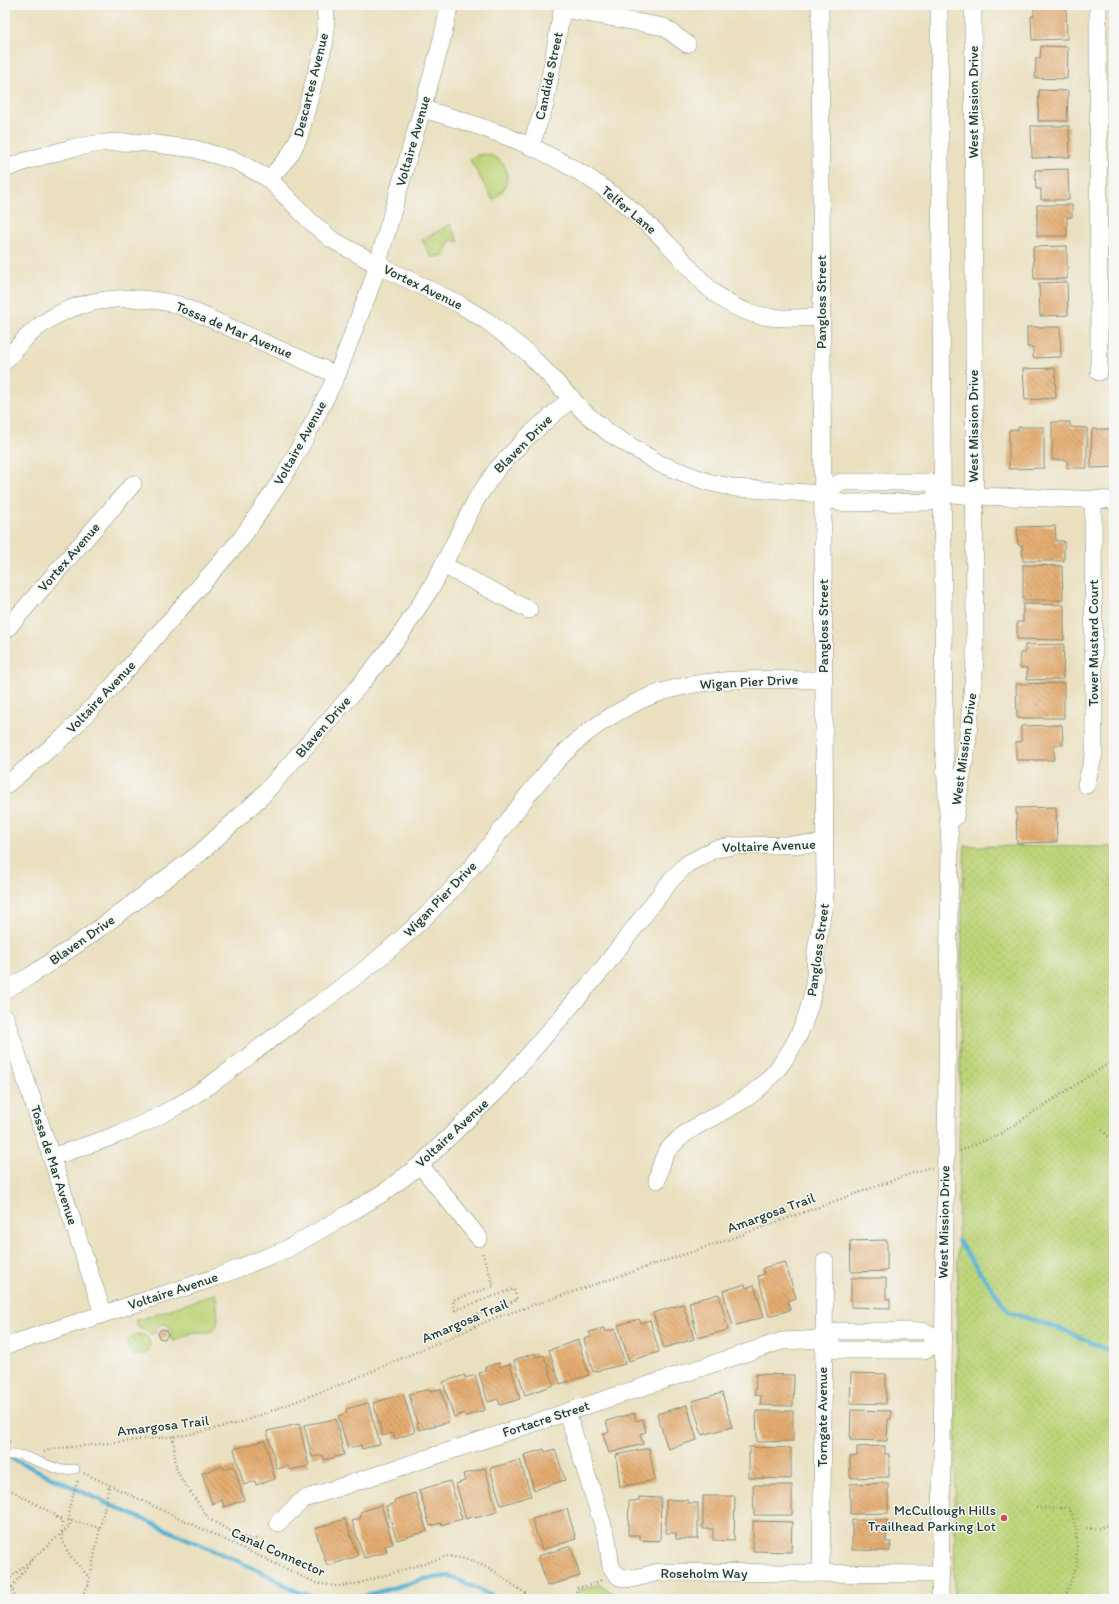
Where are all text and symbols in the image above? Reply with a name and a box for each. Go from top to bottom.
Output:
street label: Candide Street [531,30,567,122]
street label: Descartes Avenue [290,31,332,139]
street label: West Mission Drive [965,45,982,159]
street label: Voltaire Avenue [392,93,434,188]
street label: Telfer Lane [598,182,660,238]
street label: Pangloss Street [813,255,830,349]
street label: Vortex Avenue [381,260,466,314]
street label: Tossa de Mar Avenue [173,298,295,362]
street label: West Mission Drive [965,369,982,483]
street label: Voltaire Avenue [270,398,330,488]
street label: Blaven Drive [490,411,556,477]
street label: Vortex Avenue [34,519,104,595]
street label: Pangloss Street [815,579,832,673]
street label: Tower Mustard Court [1085,580,1102,706]
street label: Voltaire Avenue [63,657,139,737]
street label: Wigan Pier Drive [699,671,799,693]
street label: Blaven Drive [292,692,355,761]
street label: West Mission Drive [948,692,980,806]
street label: Voltaire Avenue [722,836,816,856]
street label: Wigan Pier Drive [400,857,481,940]
street label: Pangloss Street [803,902,833,998]
street label: Blaven Drive [46,911,118,969]
street label: Voltaire Avenue [412,1095,492,1171]
street label: Tossa de Mar Avenue [27,1103,82,1227]
street label: West Mission Drive [935,1165,953,1279]
street label: Amargosa Trail [725,1189,817,1237]
street label: Voltaire Avenue [126,1268,220,1314]
street label: Amargosa Trail [419,1295,511,1347]
street label: Torngate Avenue [814,1367,831,1467]
street label: Fortacre Street [500,1397,592,1441]
street label: Amargosa Trail [116,1412,210,1440]
place label: McCullough Hills Trailhead Parking Lot [868,1502,996,1535]
marker: McCullough Hills Trailhead Parking Lot [999,1513,1009,1523]
street label: Canal Connector [228,1524,328,1581]
street label: Roseholm Way [661,1565,748,1582]

